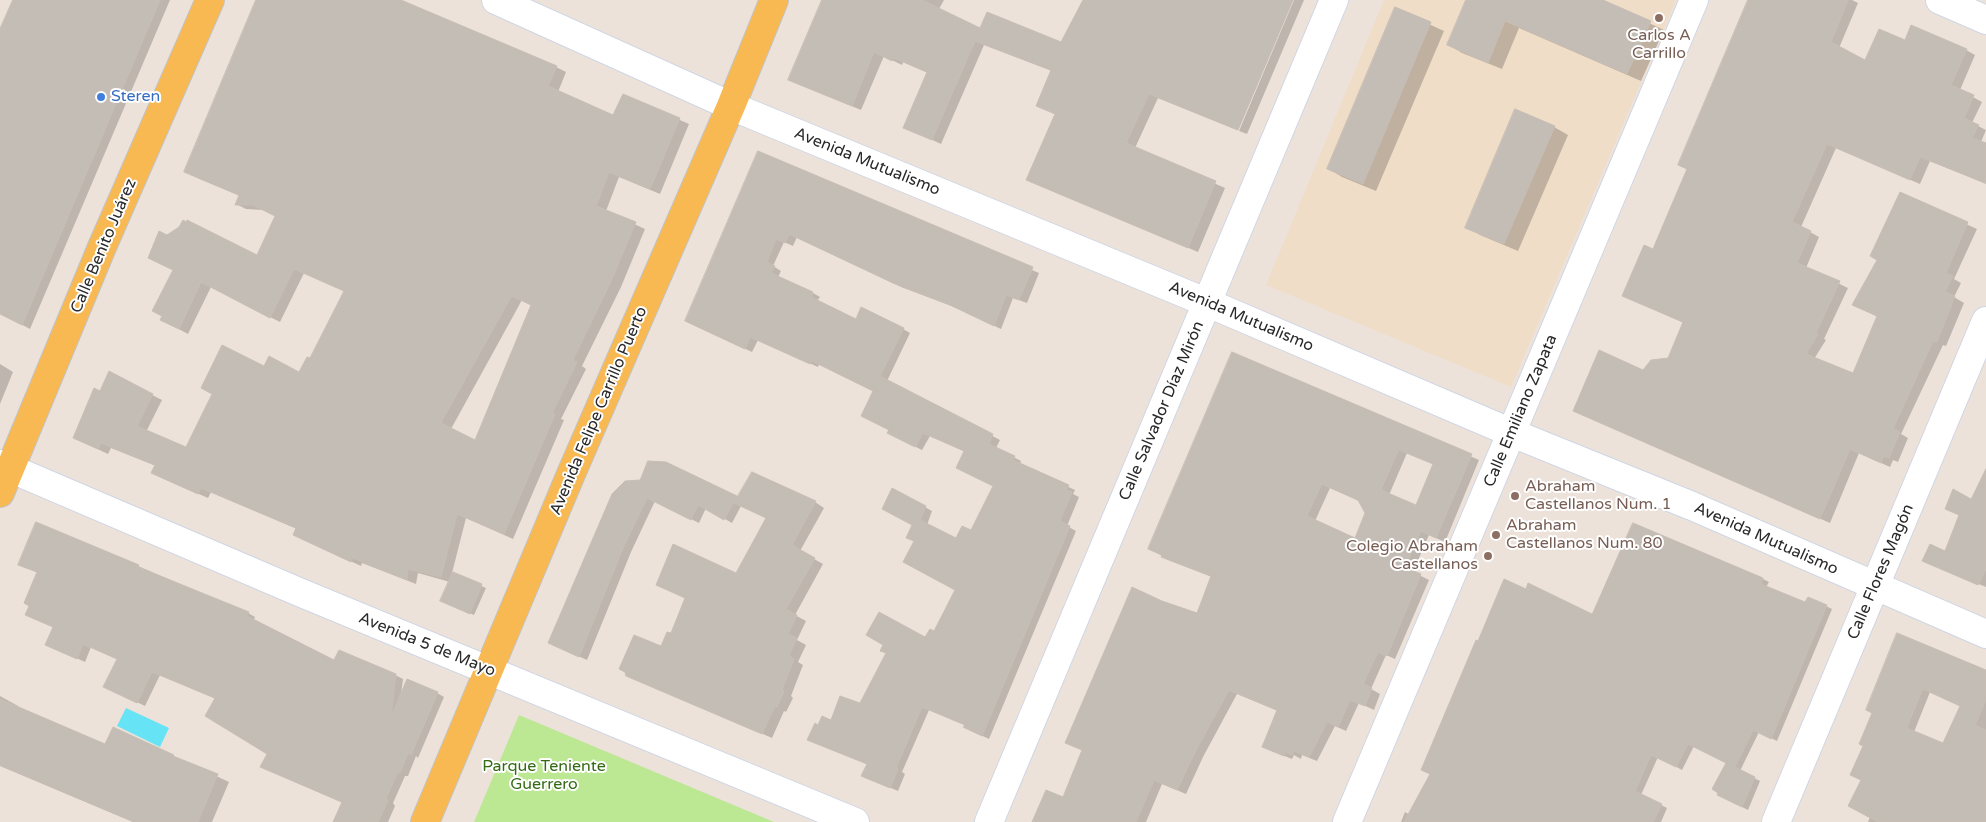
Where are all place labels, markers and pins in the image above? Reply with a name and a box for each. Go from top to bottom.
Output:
marker: Carlos A Carrillo [1653,12,1665,24]
place label: Carlos A Carrillo [1627,26,1691,64]
place label: Steren [111,87,160,107]
marker: Steren [95,91,107,103]
place label: Abraham Castellanos Num. 1 [1525,477,1671,515]
marker: Abraham Castellanos Num. 1 [1509,490,1521,502]
place label: Abraham Castellanos Num. 80 [1506,516,1663,554]
marker: Abraham Castellanos Num. 80 [1490,529,1502,541]
place label: Colegio Abraham Castellanos [1346,537,1478,575]
marker: Colegio Abraham Castellanos [1482,550,1494,562]

